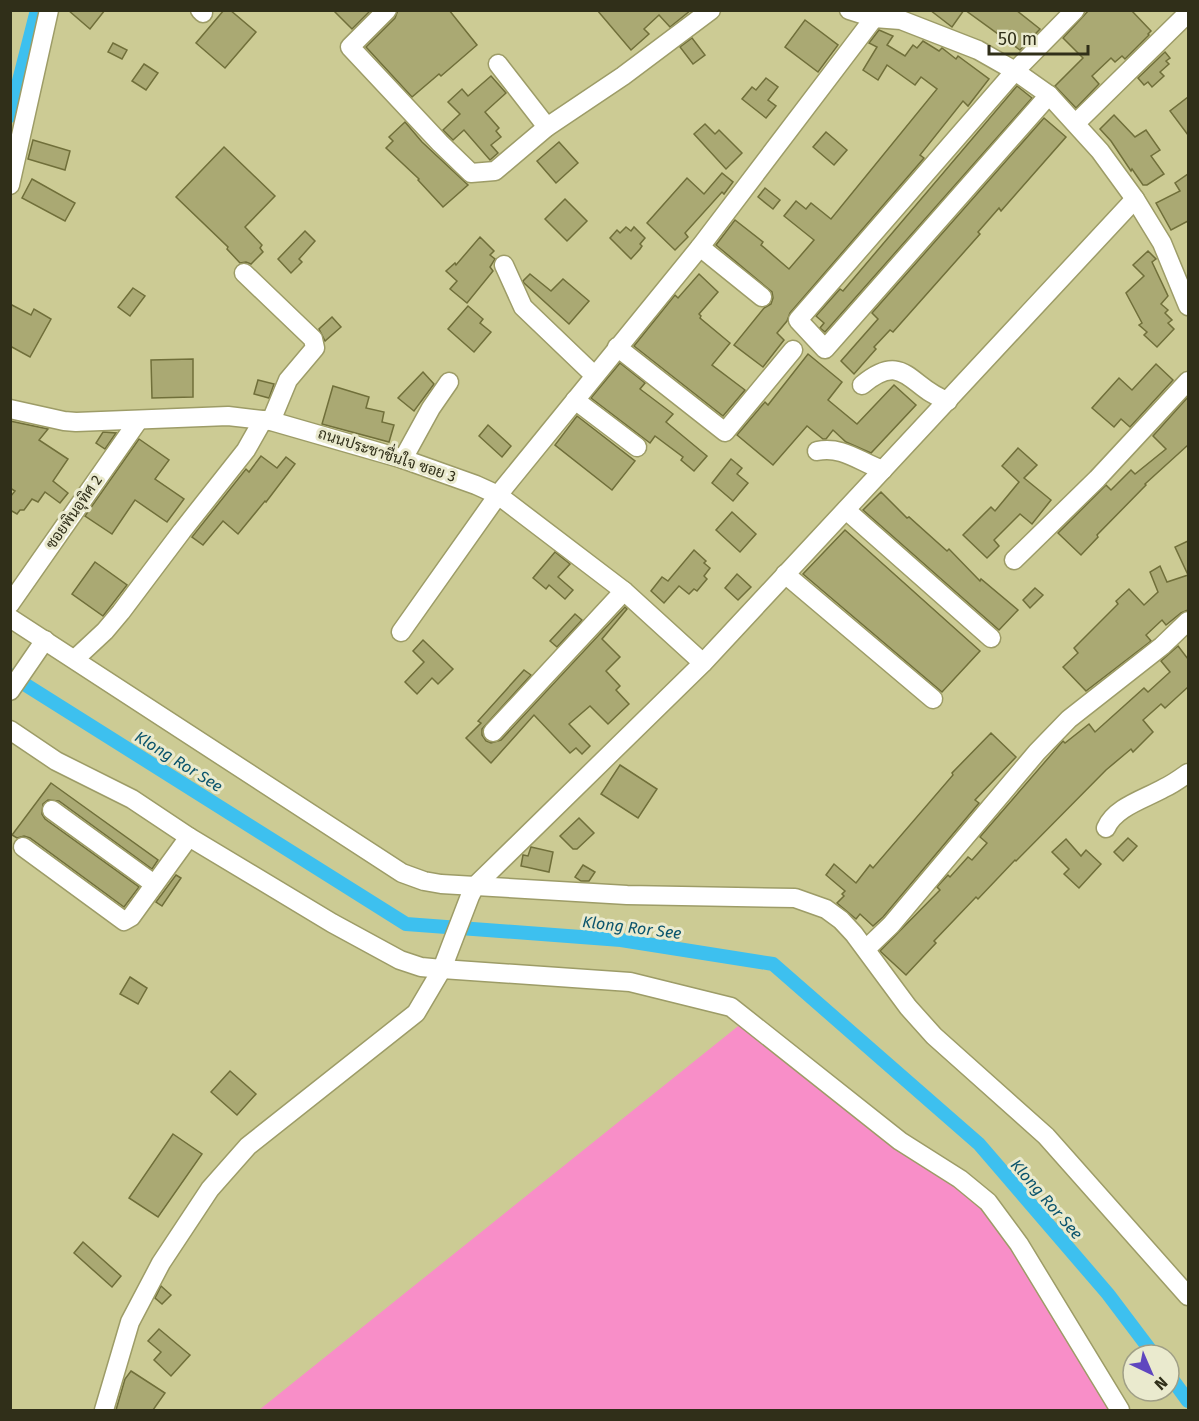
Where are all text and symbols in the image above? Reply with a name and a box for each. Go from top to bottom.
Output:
scale bar [989,18,1088,56]
text: 50 m [998,28,1037,50]
street label: ถนนประชาชื่นใจ ซอย 3 [316,418,460,486]
street label: ซอยพินอุทิศ 2 [42,472,108,554]
water label: Klong Ror See [131,727,226,796]
water label: Klong Ror See [581,912,683,943]
water label: Klong Ror See [1007,1155,1087,1243]
north arrow [1121,1343,1181,1403]
text: N [1151,1373,1171,1394]

